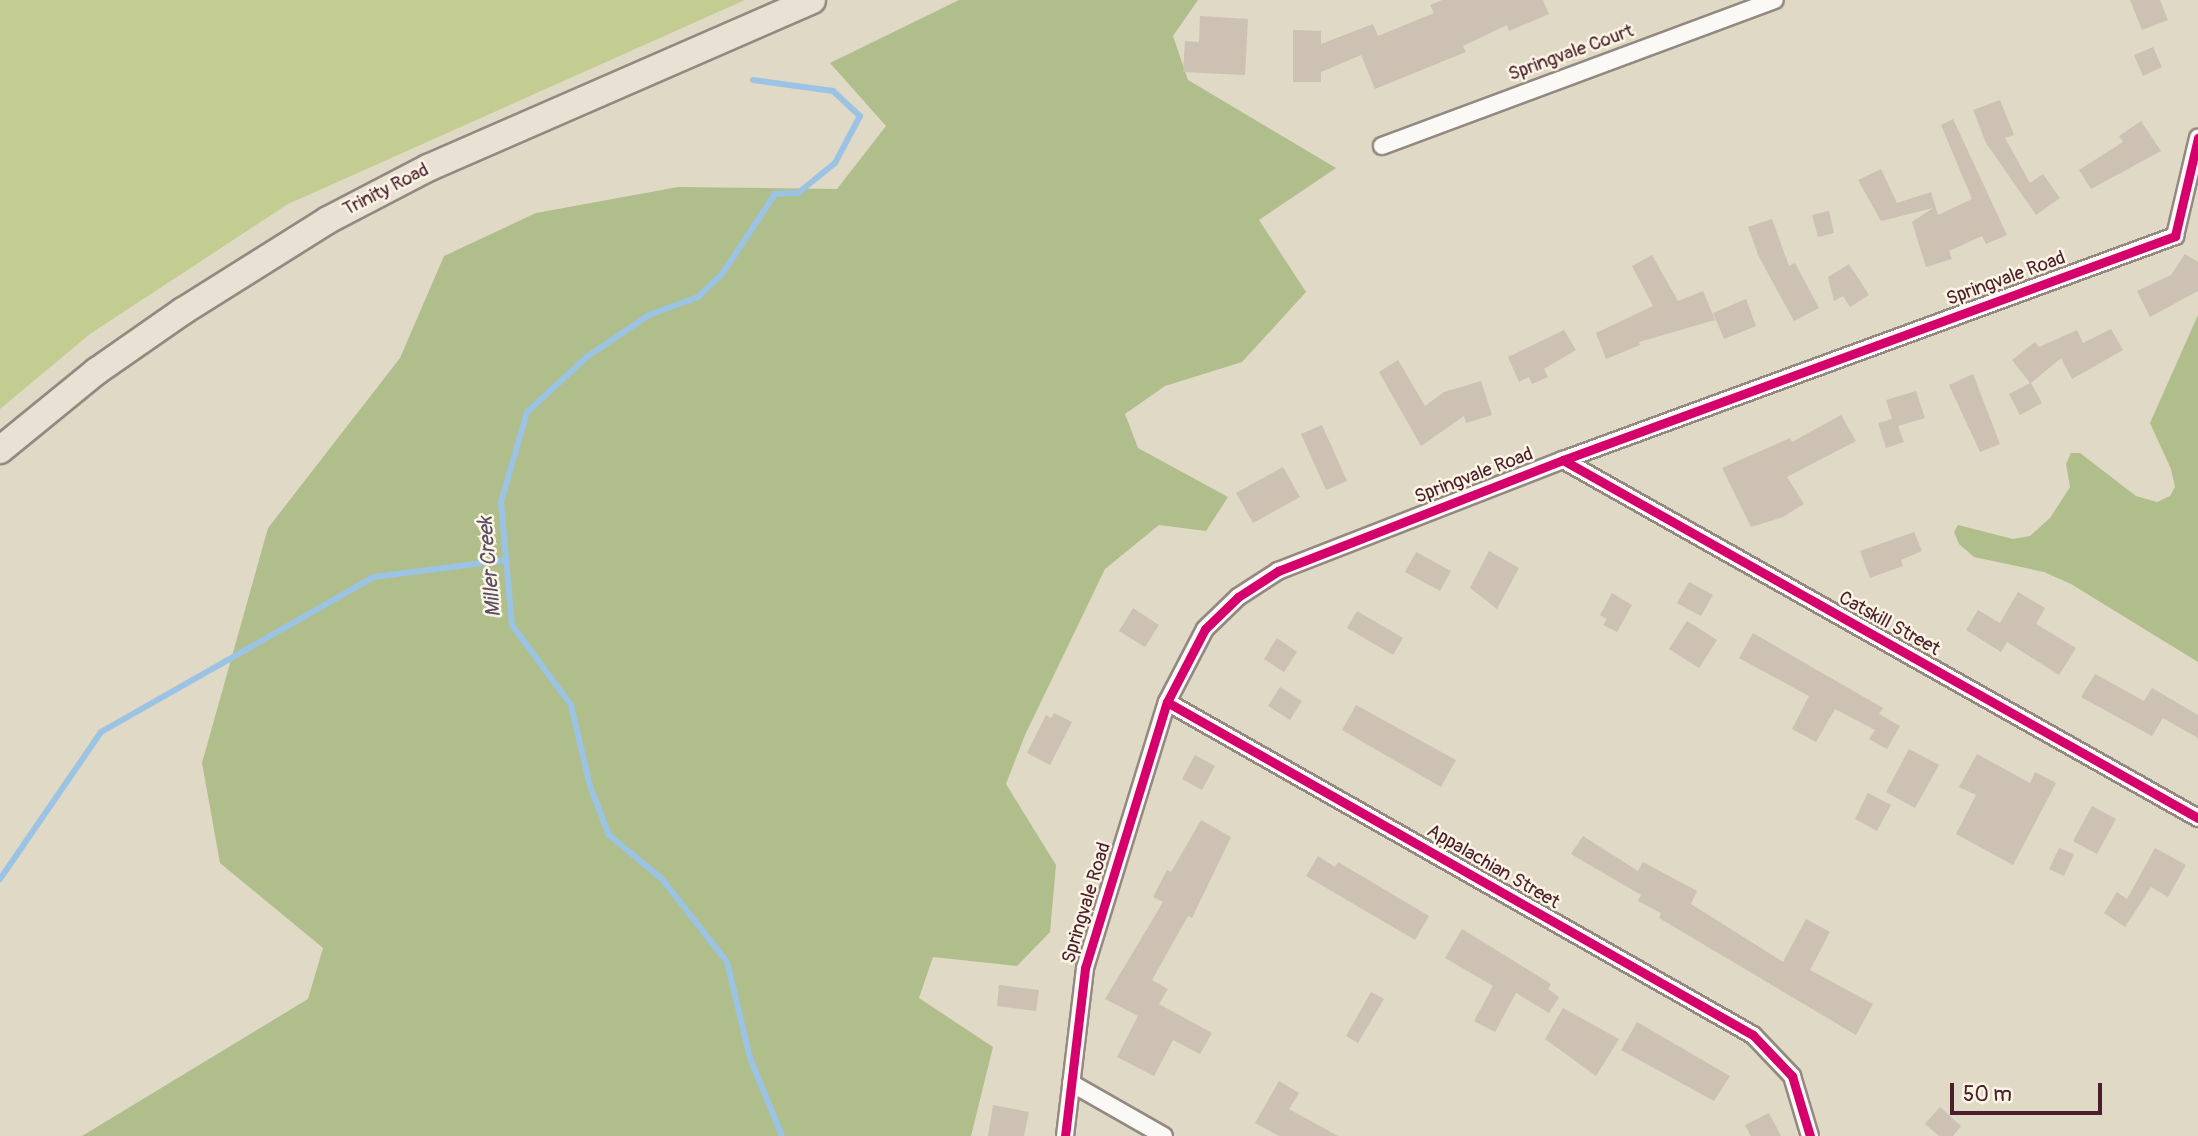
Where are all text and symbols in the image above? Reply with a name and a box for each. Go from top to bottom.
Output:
street label: Springvale Court [1505,20,1637,86]
street label: Trinity Road [339,159,433,221]
street label: Springvale Road [1943,247,2069,311]
street label: Springvale Road [1412,443,1536,509]
water label: Miller Creek [473,516,507,618]
street label: Catskill Street [1834,587,1944,661]
street label: Appalachian Street [1423,820,1563,914]
street label: Springvale Road [1058,840,1116,966]
scale bar [1953,1070,2105,1114]
text: 50 m [1963,1081,2012,1108]

